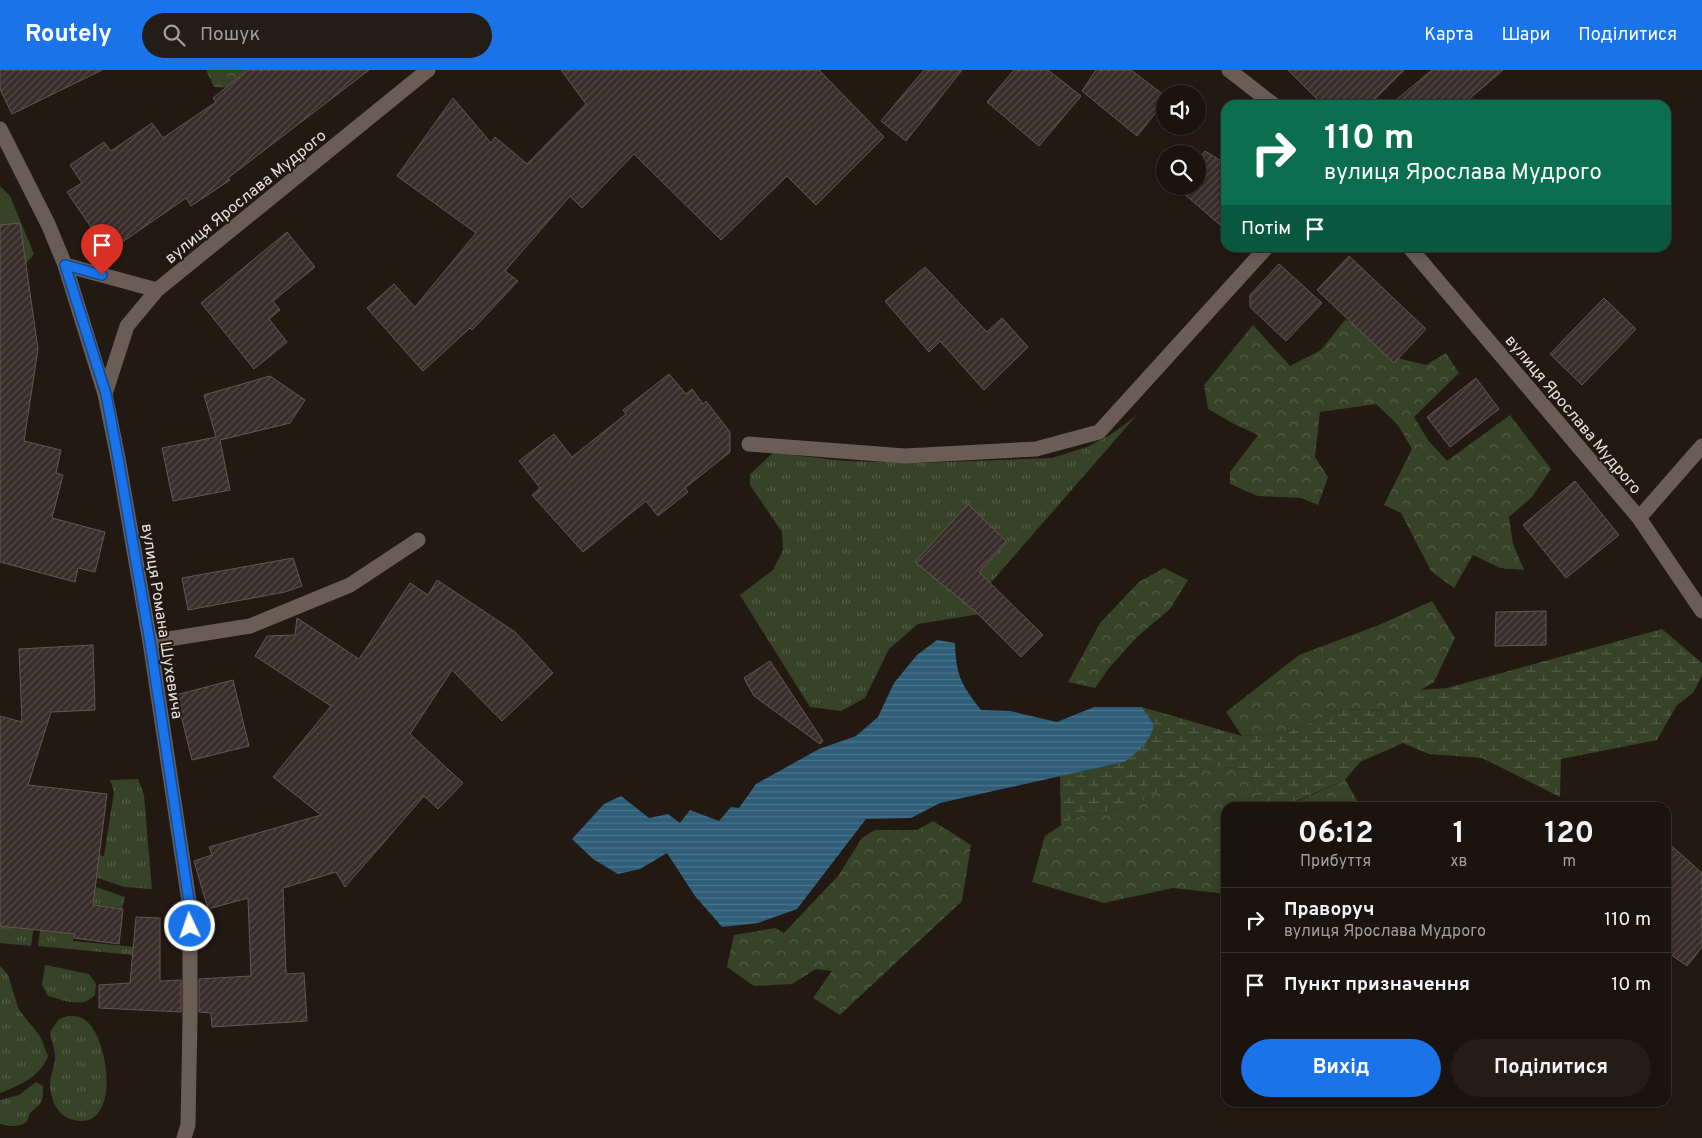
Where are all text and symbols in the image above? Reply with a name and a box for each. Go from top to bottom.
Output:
search box [142,13,492,58]
text: Routely [25,20,112,50]
icon: search [160,21,188,49]
text: Пошук [200,23,260,47]
text: Карта [1424,24,1473,47]
text: Шари [1501,24,1550,47]
text: Поділитися [1578,24,1677,47]
map controls [1156,85,1206,195]
button: sound [1156,85,1206,135]
text: 110 m [1324,117,1414,161]
icon: right [1241,120,1306,185]
street label: вулиця Ярослава Мудрого [161,126,331,269]
button: search [1156,145,1206,195]
text: вулиця Ярослава Мудрого [1324,160,1602,187]
icon: arrive [1301,215,1329,243]
text: Потім [1241,217,1291,241]
pin [81,224,123,275]
icon: arrive [88,231,116,259]
street label: вулиця Ярослава Мудрого [1500,332,1645,499]
street label: вулиця Романа Шухевича [136,522,186,720]
text: 06:12 [1298,816,1374,853]
text: 1 [1453,816,1465,853]
text: 120 [1544,816,1594,853]
text: Прибуття [1300,852,1371,872]
text: хв [1450,852,1467,872]
text: m [1562,852,1576,872]
text: Праворуч [1284,898,1375,922]
position arrow [163,899,215,951]
icon: right [1241,906,1269,934]
text: 110 m [1604,908,1651,932]
text: вулиця Ярослава Мудрого [1284,922,1486,942]
icon: arrive [1241,971,1269,999]
text: Пункт призначення [1284,973,1470,997]
text: 10 m [1611,973,1651,997]
button: Вихід [1241,1039,1441,1097]
button: Поділитися [1451,1039,1651,1097]

